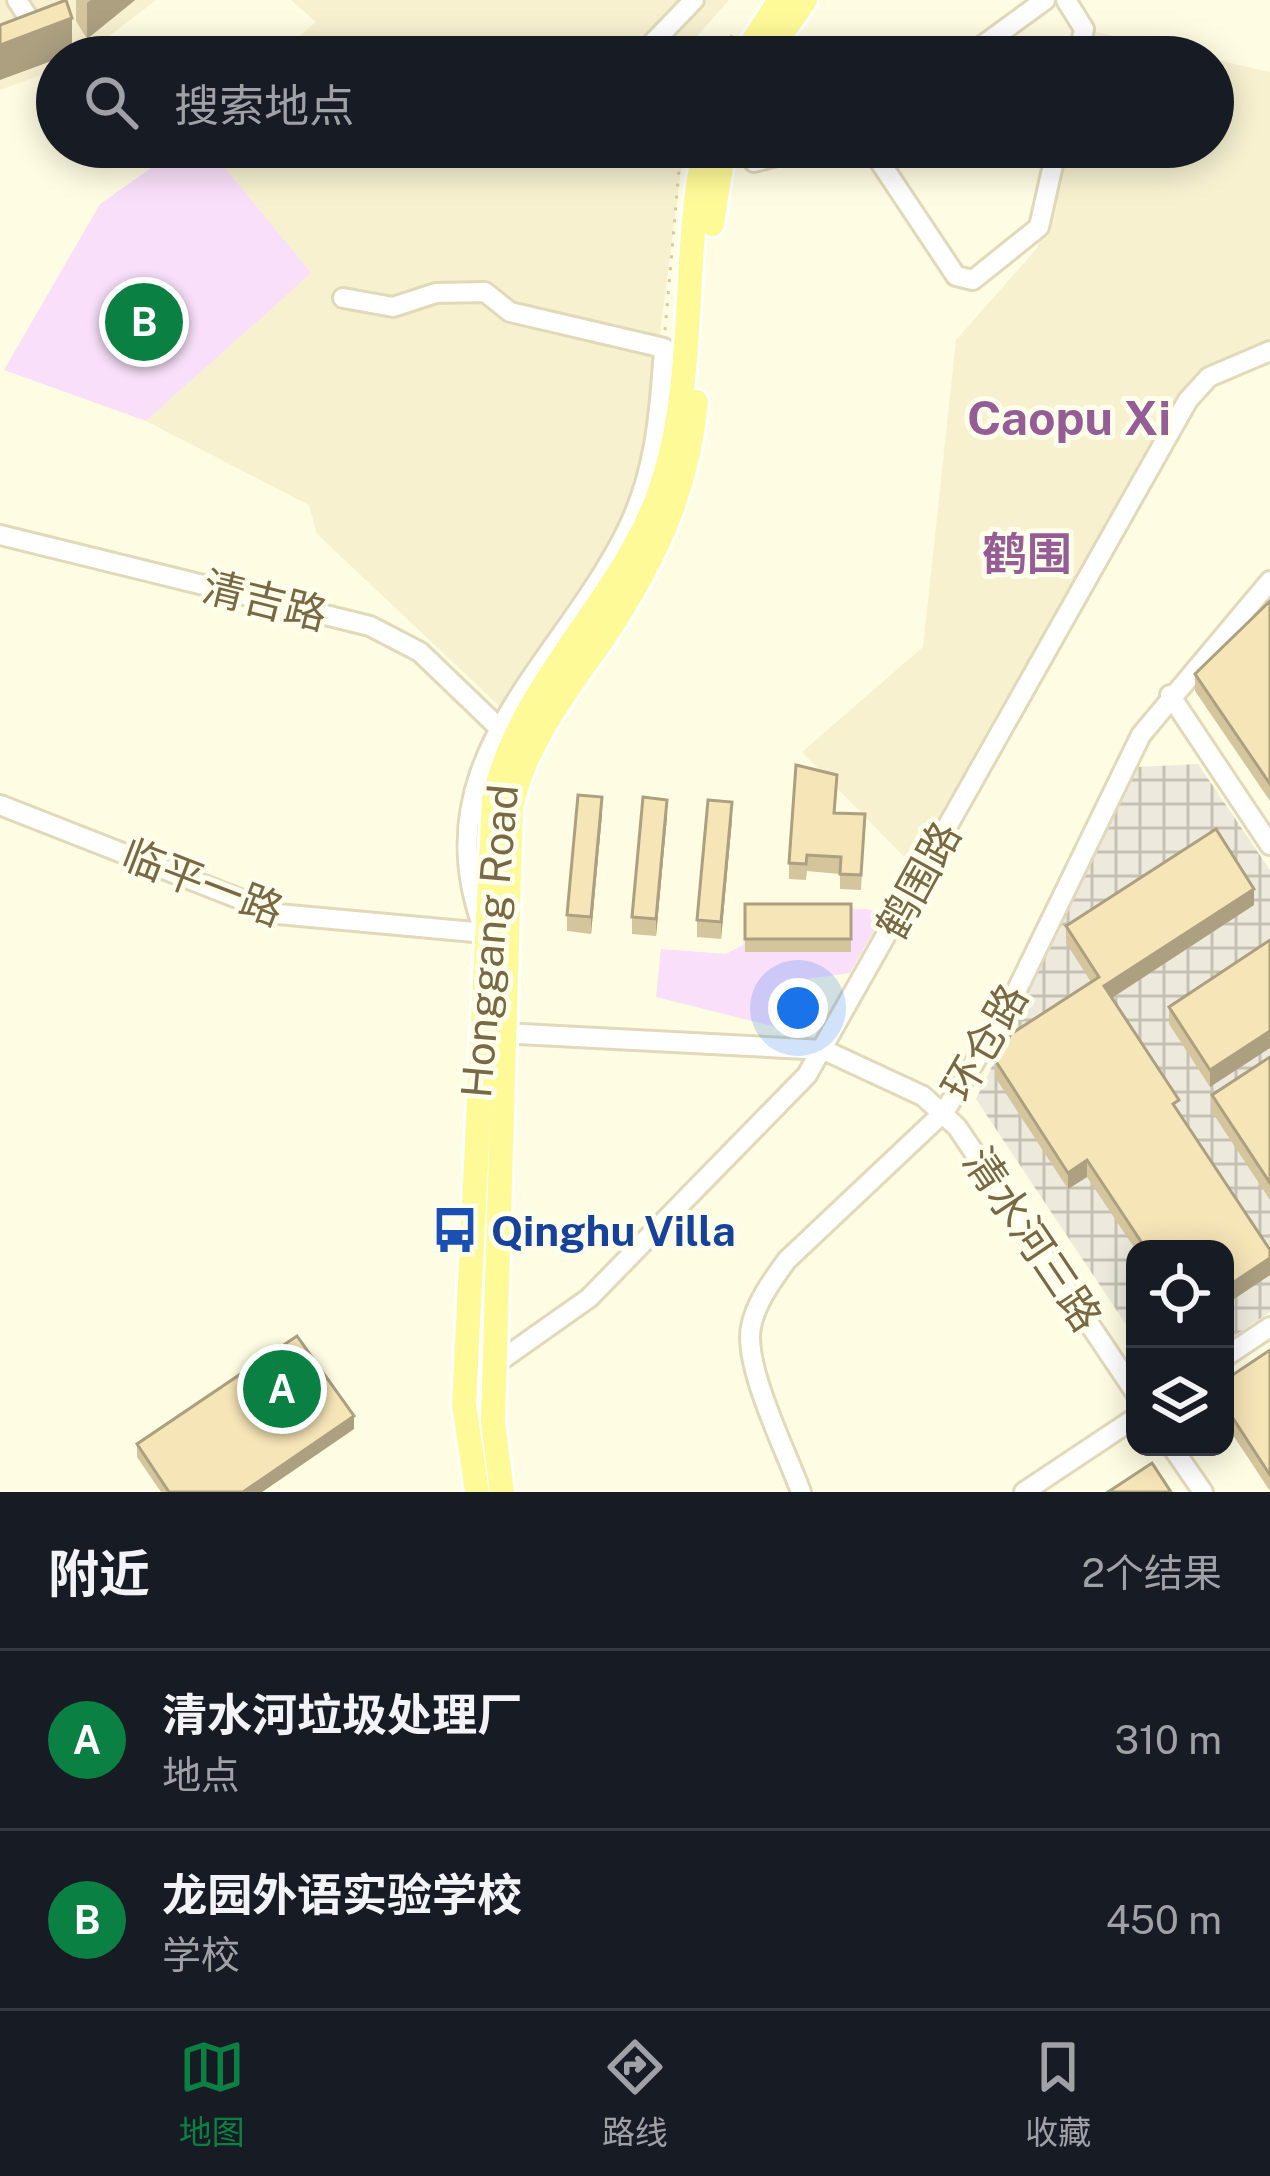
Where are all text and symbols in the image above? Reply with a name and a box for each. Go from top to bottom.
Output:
search box [36,36,1234,168]
icon: search [78,69,144,135]
text: 搜索地点 [174,79,354,132]
pin: B [105,277,183,367]
district label: Caopu Xi [967,389,1171,446]
district label: 鹤围 [982,527,1072,580]
street label: 清吉路 [198,561,332,639]
street label: Honggang Road [451,782,527,1100]
street label: 鹤围路 [866,813,970,947]
street label: 临平一路 [116,829,290,935]
street label: 环仓路 [931,975,1037,1109]
your location [768,978,828,1038]
street label: 清水河三路 [954,1138,1112,1340]
bus stop icon: Qinghu Villa [430,1205,480,1255]
place label: Qinghu Villa [491,1206,736,1255]
map controls [1126,1240,1234,1456]
button: locate [1126,1240,1234,1348]
pin: A [243,1344,321,1434]
button: layers [1126,1348,1234,1456]
text: 附近 [48,1544,150,1603]
text: 2个结果 [1082,1550,1222,1596]
text: 清水河垃圾处理厂 [162,1688,522,1741]
text: A [73,1717,101,1763]
text: 310 m [1114,1717,1222,1763]
text: 地点 [162,1752,240,1798]
text: 龙园外语实验学校 [162,1868,522,1921]
text: B [74,1897,100,1943]
text: 450 m [1106,1897,1222,1943]
text: 学校 [162,1932,240,1978]
tab: 地图 [179,2034,245,2154]
tab: 路线 [602,2034,668,2154]
tab: 收藏 [1025,2034,1091,2154]

